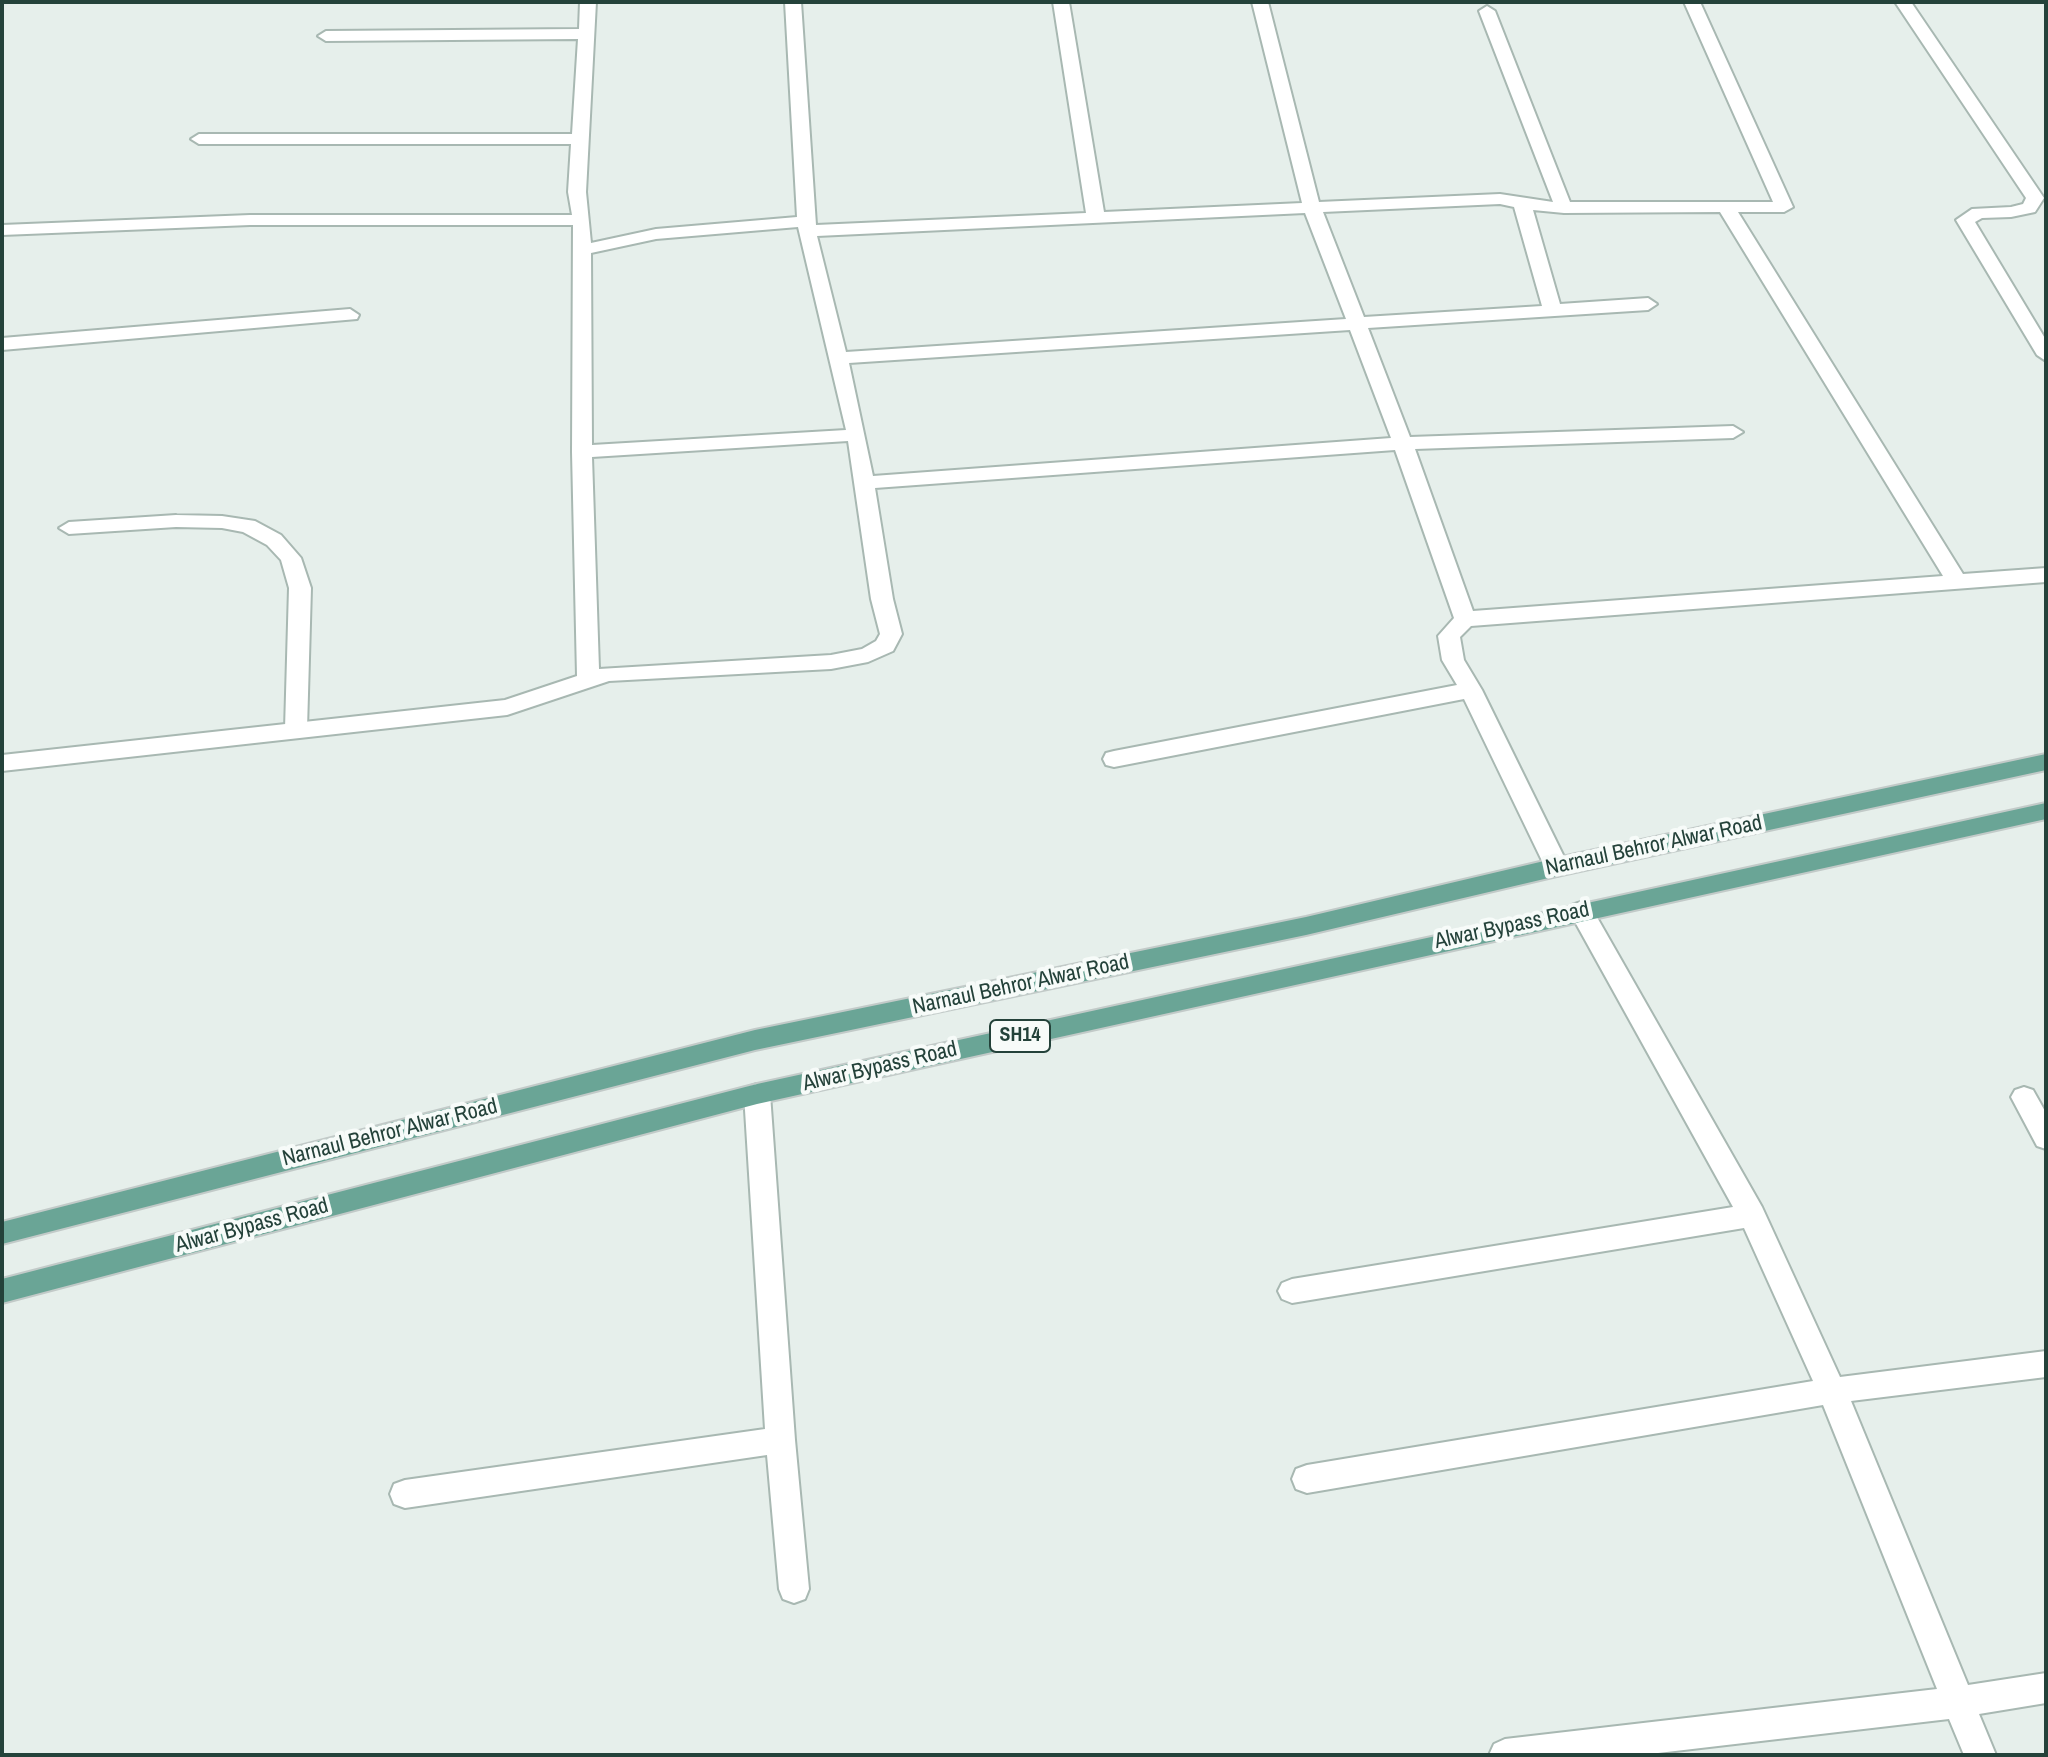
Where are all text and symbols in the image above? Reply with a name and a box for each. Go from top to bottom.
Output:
street label: Narnaul Behror Alwar Road [1543,810,1765,882]
street label: Alwar Bypass Road [1432,897,1592,955]
street label: Narnaul Behror Alwar Road [910,949,1132,1021]
road number: SH14 [990,1020,1050,1052]
street label: Alwar Bypass Road [800,1036,960,1098]
street label: Narnaul Behror Alwar Road [280,1094,500,1172]
street label: Alwar Bypass Road [173,1193,331,1259]

